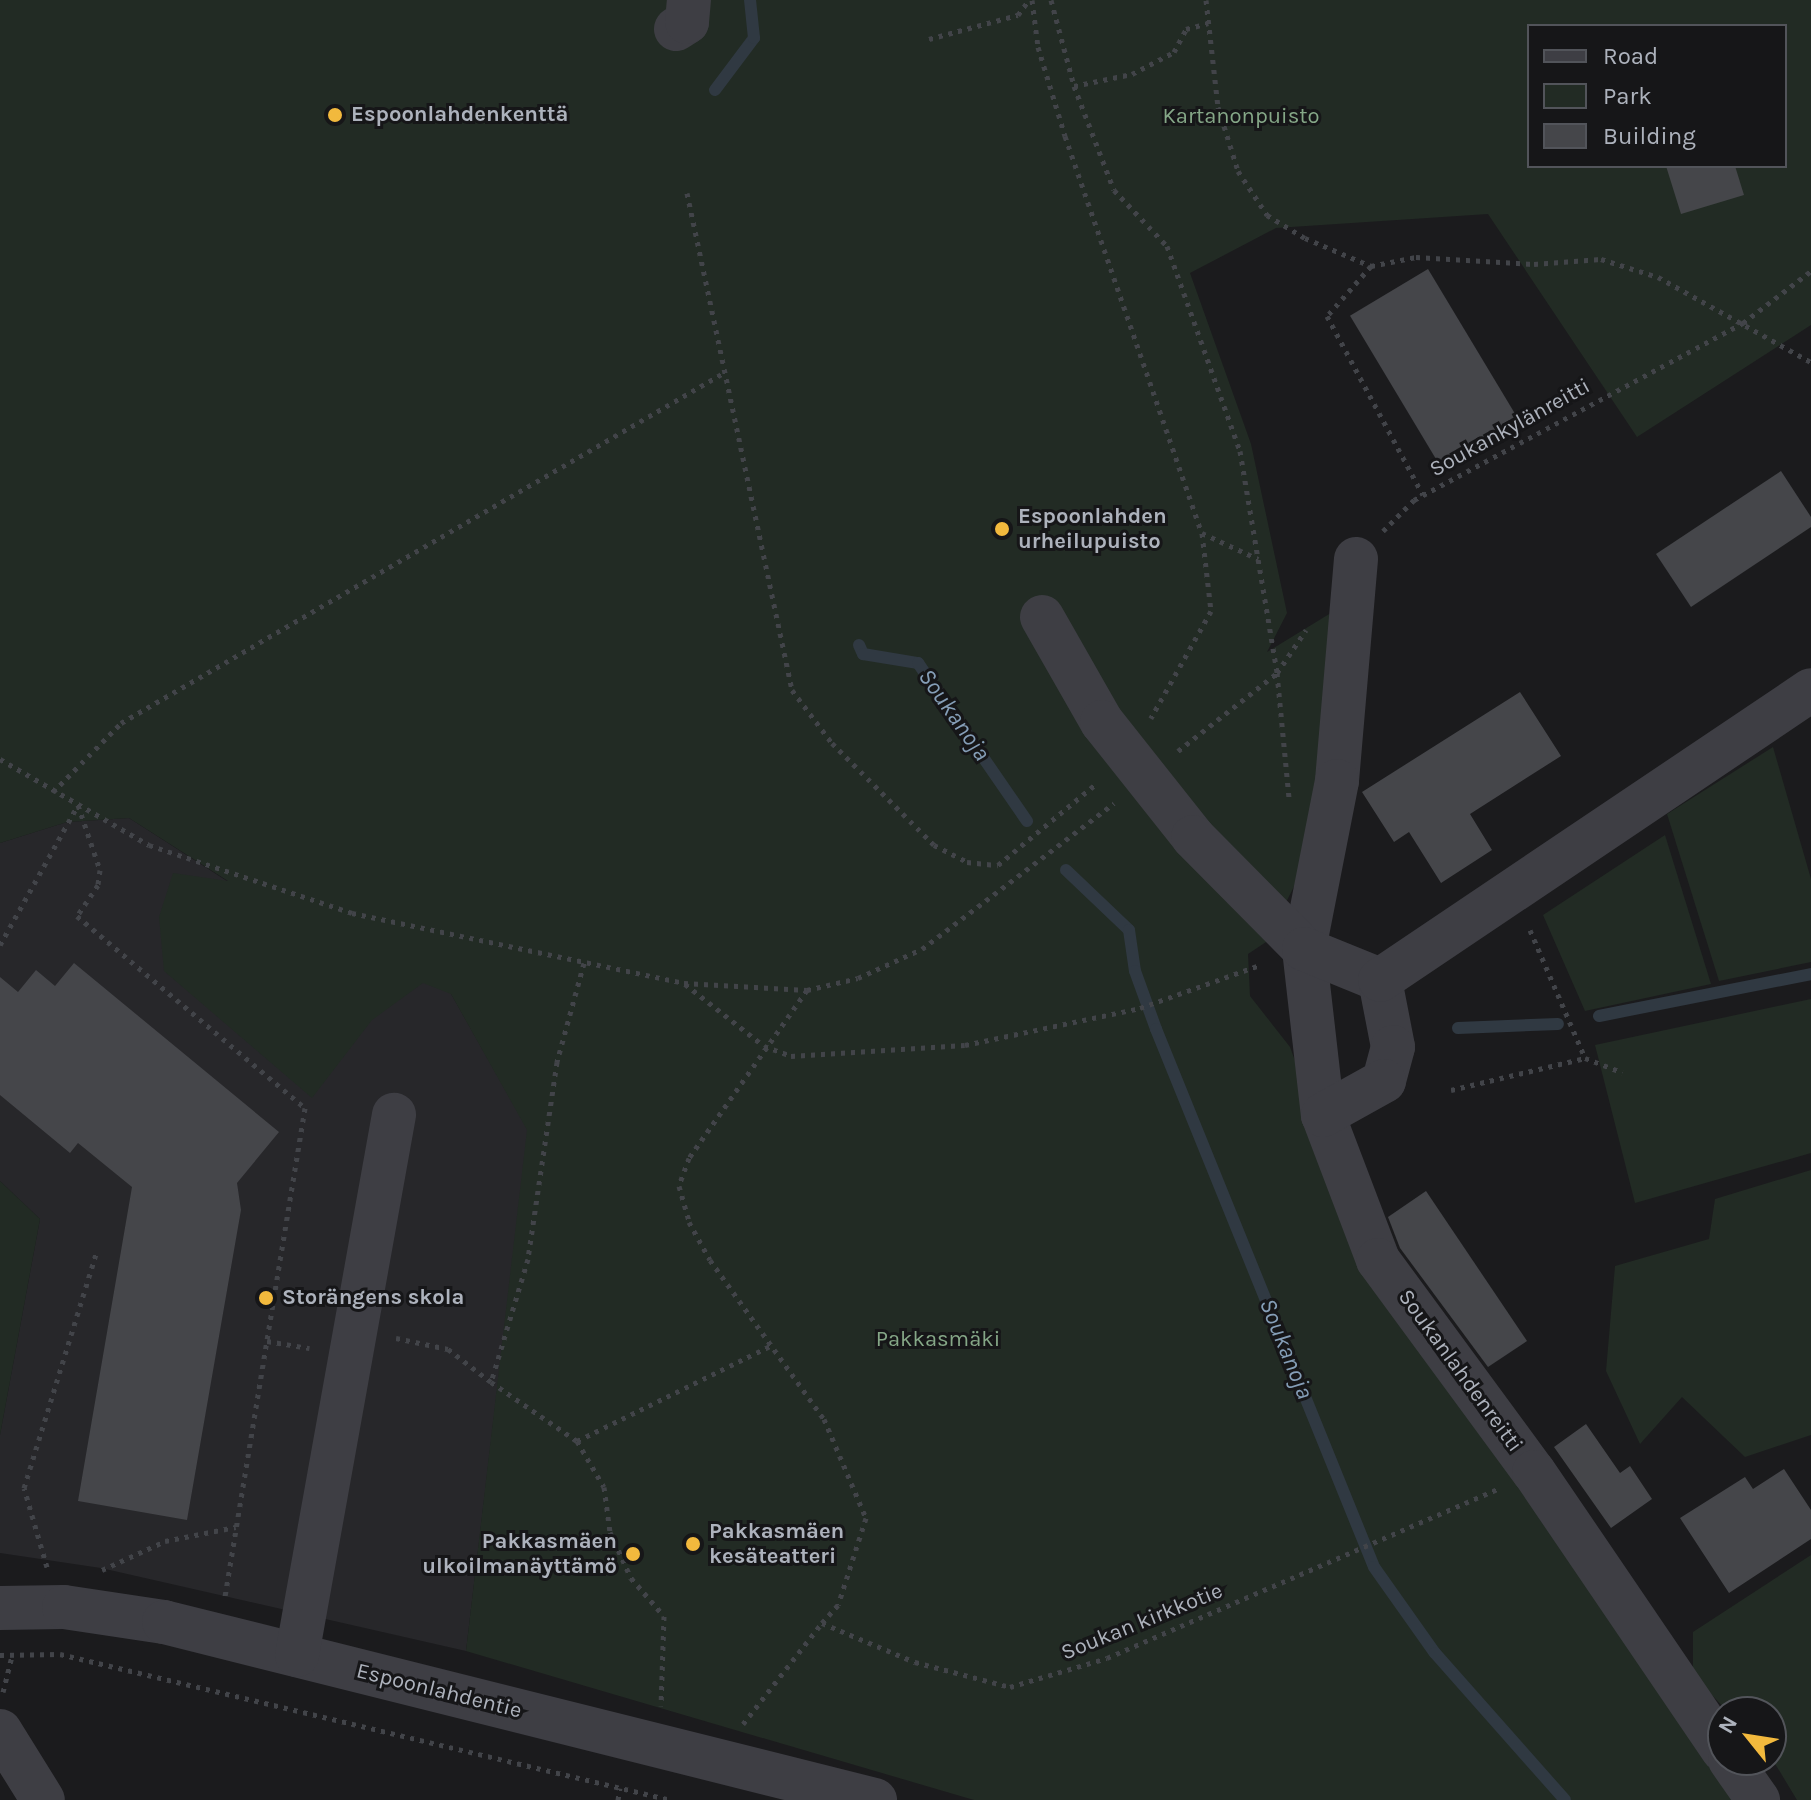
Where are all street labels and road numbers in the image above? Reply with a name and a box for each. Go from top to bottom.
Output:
street label: Soukankylänreitti [1425,373,1595,483]
street label: Soukanlahdenreitti [1392,1285,1528,1457]
street label: Soukan kirkkotie [1058,1578,1226,1666]
street label: Espoonlahdentie [354,1658,524,1724]

